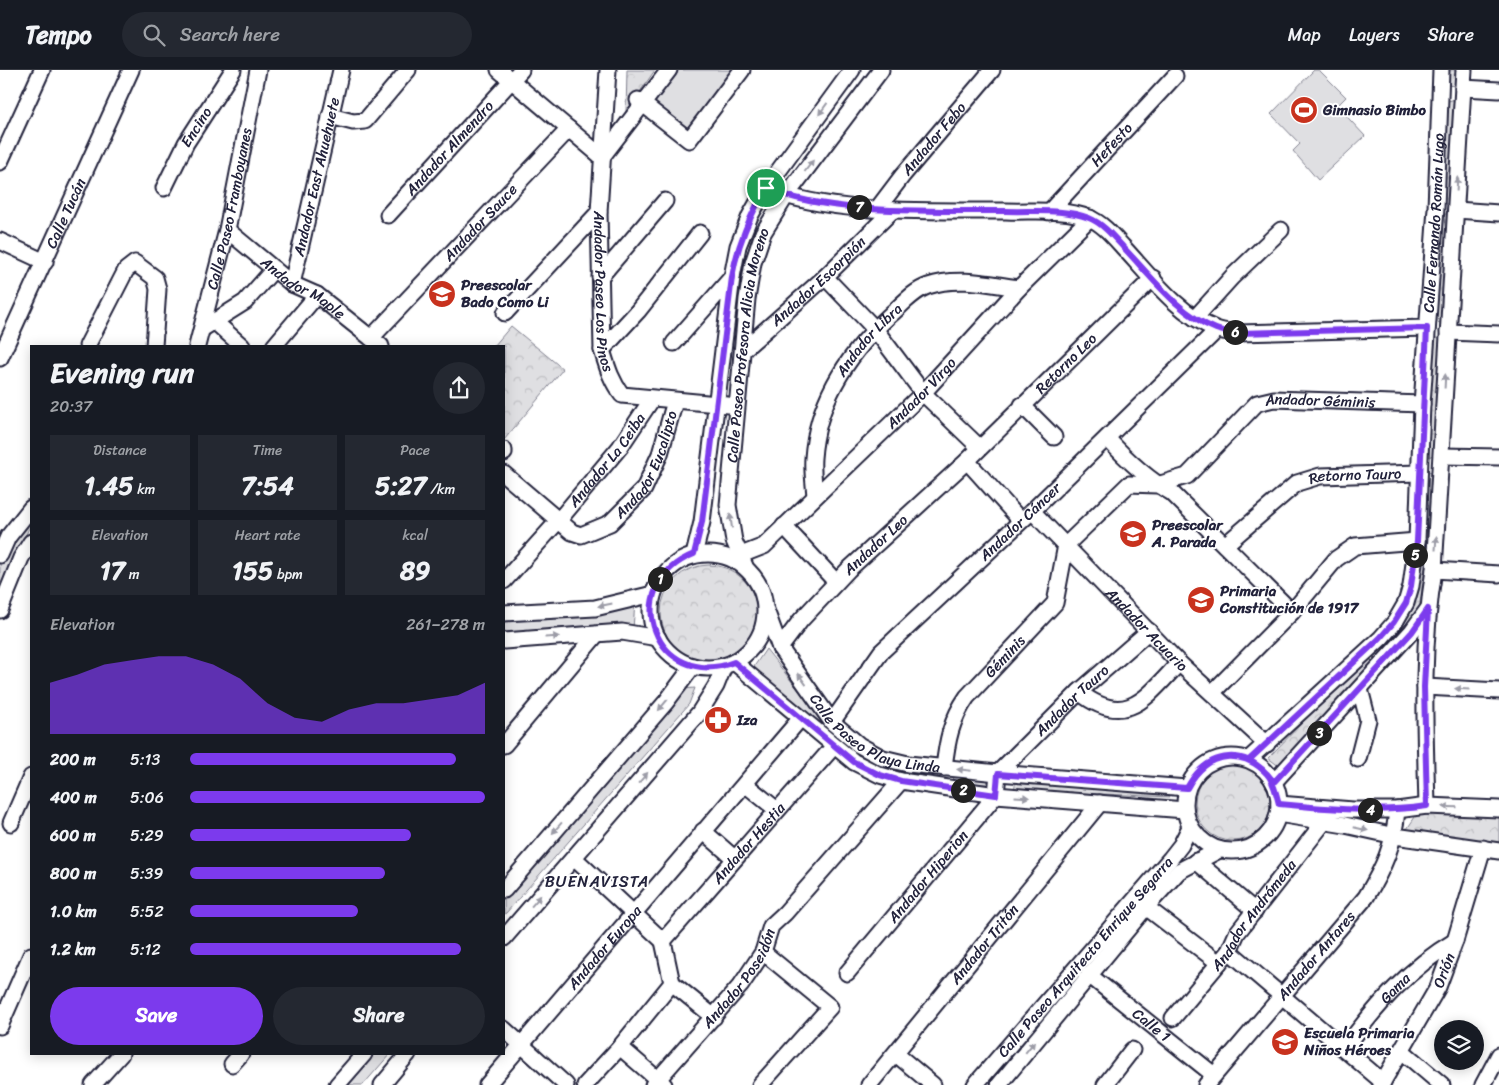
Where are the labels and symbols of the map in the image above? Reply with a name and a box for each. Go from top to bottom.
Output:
street label: Andador East Ahuehuete [286,94,347,260]
street label: Andador Almendro [398,94,500,202]
sports icon: Gimnasio Bimbo [1289,95,1319,125]
street label: Andador Febo [894,96,973,182]
place label: Gimnasio Bimbo [1322,97,1427,123]
street label: Encino [173,101,219,153]
one-way arrow [818,102,828,116]
street label: Hefesto [1084,116,1139,173]
street label: Calle Paseo Framboyanes [199,125,260,292]
street label: Calle Fernando Román Lugo [1416,132,1452,313]
one-way arrow [804,160,815,173]
pin [745,167,787,209]
street label: Calle Tucán [38,174,93,253]
one-way arrow [1454,176,1462,192]
street label: Andador Sauce [436,177,524,268]
pin: 7 [846,194,872,220]
street label: Andador Paseo Los Pinos [586,210,621,376]
street label: Calle Paseo Profesora Alicia Moreno [719,222,777,464]
street label: Andador Escorpión [764,230,872,333]
street label: Andador Maple [254,249,352,326]
place label: Preescolar Bado Como Li [461,272,549,315]
school or university icon: Preescolar Bado Como Li [427,279,457,309]
street label: Andador Libra [828,296,909,383]
pin: 6 [1222,320,1248,344]
street label: Retorno Leo [1029,326,1104,400]
street label: Andador Virgo [879,351,963,436]
one-way arrow [1442,373,1450,389]
street label: Andador Géminis [1261,386,1376,415]
street label: Andador La Ceiba [561,407,653,514]
street label: Andador Eucalipto [607,407,685,526]
street label: Retorno Tauro [1305,461,1402,492]
street label: Andador Cáncer [972,476,1068,568]
street label: Andador Leo [836,508,914,582]
one-way arrow [726,512,734,528]
place label: Preescolar A. Parada [1151,512,1224,555]
school or university icon: Preescolar A. Parada [1118,519,1148,549]
one-way arrow [1432,535,1440,551]
pin: 5 [1402,542,1428,568]
pin: 1 [648,566,672,592]
place label: Primaria Constitución de 1917 [1219,578,1360,621]
street label: Andador Acuario [1099,580,1194,679]
school or university icon: Primaria Constitución de 1917 [1186,585,1216,615]
one-way arrow [597,602,613,610]
street label: Géminis [978,628,1032,684]
one-way arrow [545,633,561,641]
street label: Andador Tauro [1028,658,1116,743]
one-way arrow [797,672,807,686]
one-way arrow [1454,684,1470,692]
street label: Calle Paseo Playa Linda [803,688,942,780]
one-way arrow [658,698,669,711]
pharmacy icon: Iza [703,705,733,735]
place label: Iza [736,707,758,733]
pin: 3 [1306,720,1332,746]
one-way arrow [956,766,972,774]
one-way arrow [637,772,648,785]
pin: 2 [950,778,976,802]
one-way arrow [1014,793,1030,801]
street label: Andador Hestia [705,796,792,891]
pin: 4 [1358,798,1382,822]
one-way arrow [1442,802,1458,810]
one-way arrow [552,821,563,834]
street label: Andador Hiperion [880,824,975,930]
one-way arrow [1353,825,1369,833]
street label: Calle Paseo Arquitecto Enrique Segarra [991,850,1180,1064]
street label: Andador Andrómeda [1204,853,1303,978]
district label: BUENAVISTA [545,867,649,896]
one-way arrow [530,895,541,907]
street label: Andador Tritón [943,898,1025,991]
street label: Andador Europa [560,899,649,996]
street label: Andador Antares [1270,905,1362,1007]
street label: Andador Poseidón [695,925,783,1035]
street label: Orión [1426,949,1463,992]
street label: Gama [1373,966,1417,1010]
street label: Calle 1 [1126,1001,1177,1049]
place label: Escuela Primaria Niños Héroes [1303,1020,1415,1063]
school or university icon: Escuela Primaria Niños Héroes [1270,1027,1300,1057]
one-way arrow [1025,1041,1036,1054]

